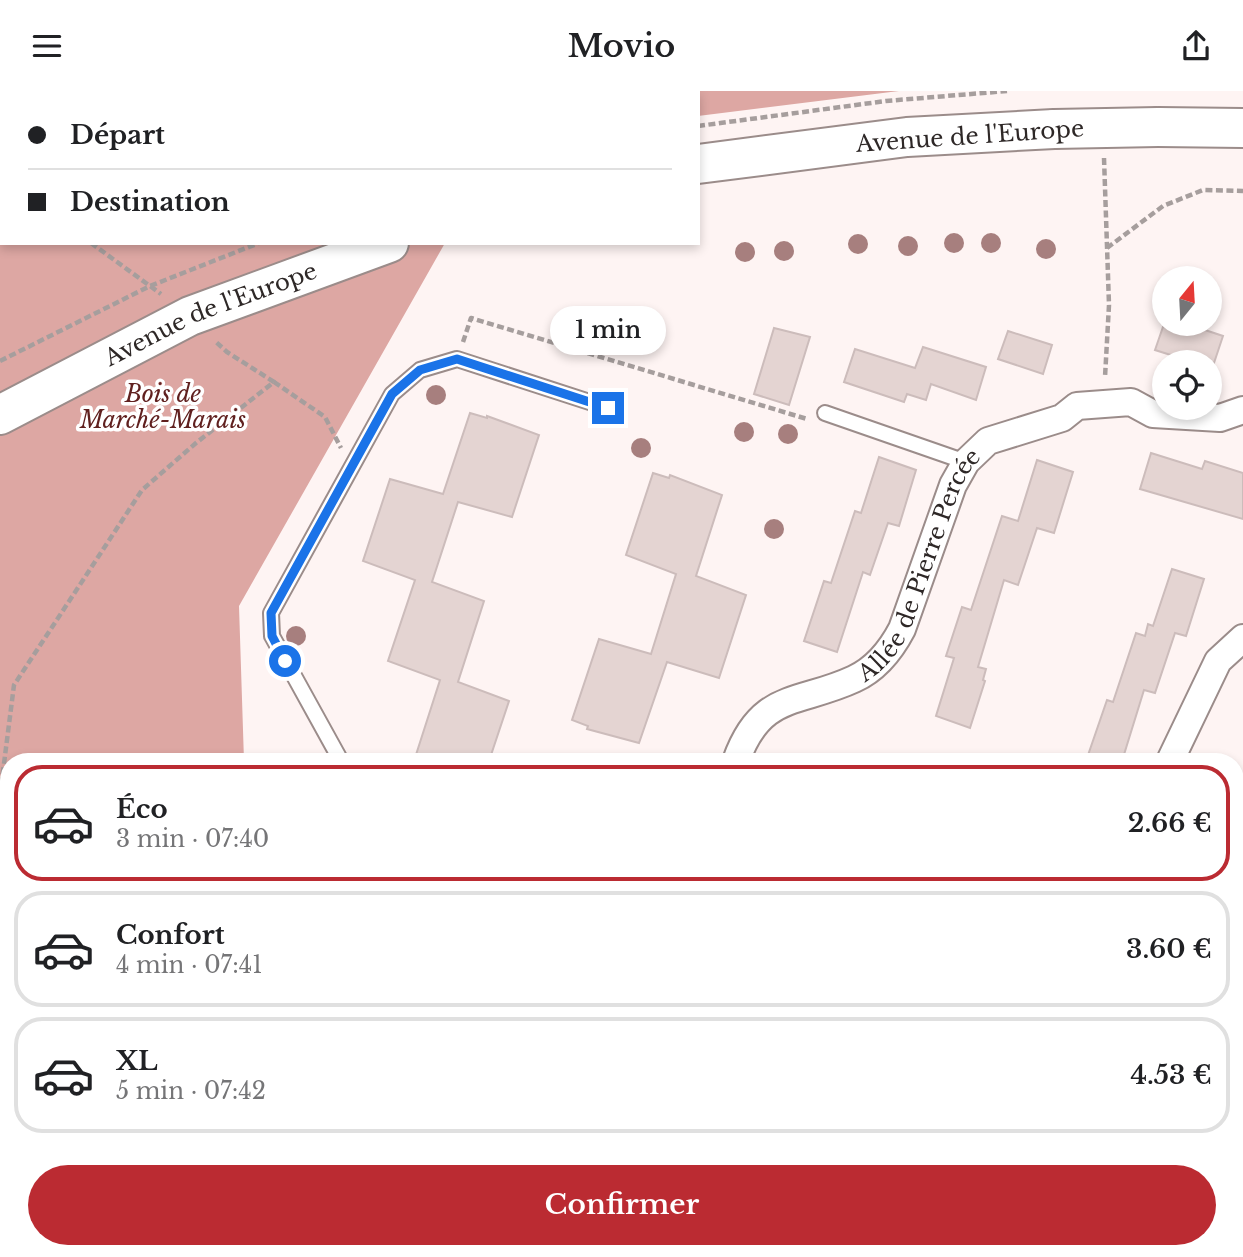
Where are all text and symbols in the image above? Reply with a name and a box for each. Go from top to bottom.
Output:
text: Movio [568,26,675,66]
icon: menu [28,27,66,65]
icon: share [1177,27,1215,65]
street label: Avenue de l'Europe [854,114,1085,158]
text: Départ [70,119,165,151]
text: Destination [70,186,230,218]
street label: Avenue de l'Europe [99,257,321,373]
north arrow [1152,266,1222,336]
map controls [1152,266,1222,420]
callout: 1 min [550,307,666,355]
text: 1 min [575,316,641,344]
button: locate [1152,350,1222,420]
park label: Bois de Marché-Marais [79,380,246,434]
route end [592,392,624,424]
street label: Allée de Pierre Percée [851,442,986,688]
route start [269,645,301,677]
icon: car [32,792,95,855]
text: Éco [116,793,168,825]
text: 2.66 € [1128,807,1212,839]
text: 3 min · 07:40 [116,825,269,853]
icon: car [32,918,95,981]
text: Confort [116,919,225,951]
text: 3.60 € [1126,933,1212,965]
text: 4 min · 07:41 [116,951,262,979]
icon: car [32,1044,95,1107]
text: XL [116,1045,158,1077]
text: 4.53 € [1130,1059,1212,1091]
text: 5 min · 07:42 [116,1077,266,1105]
button: Confirmer [28,1165,1216,1245]

